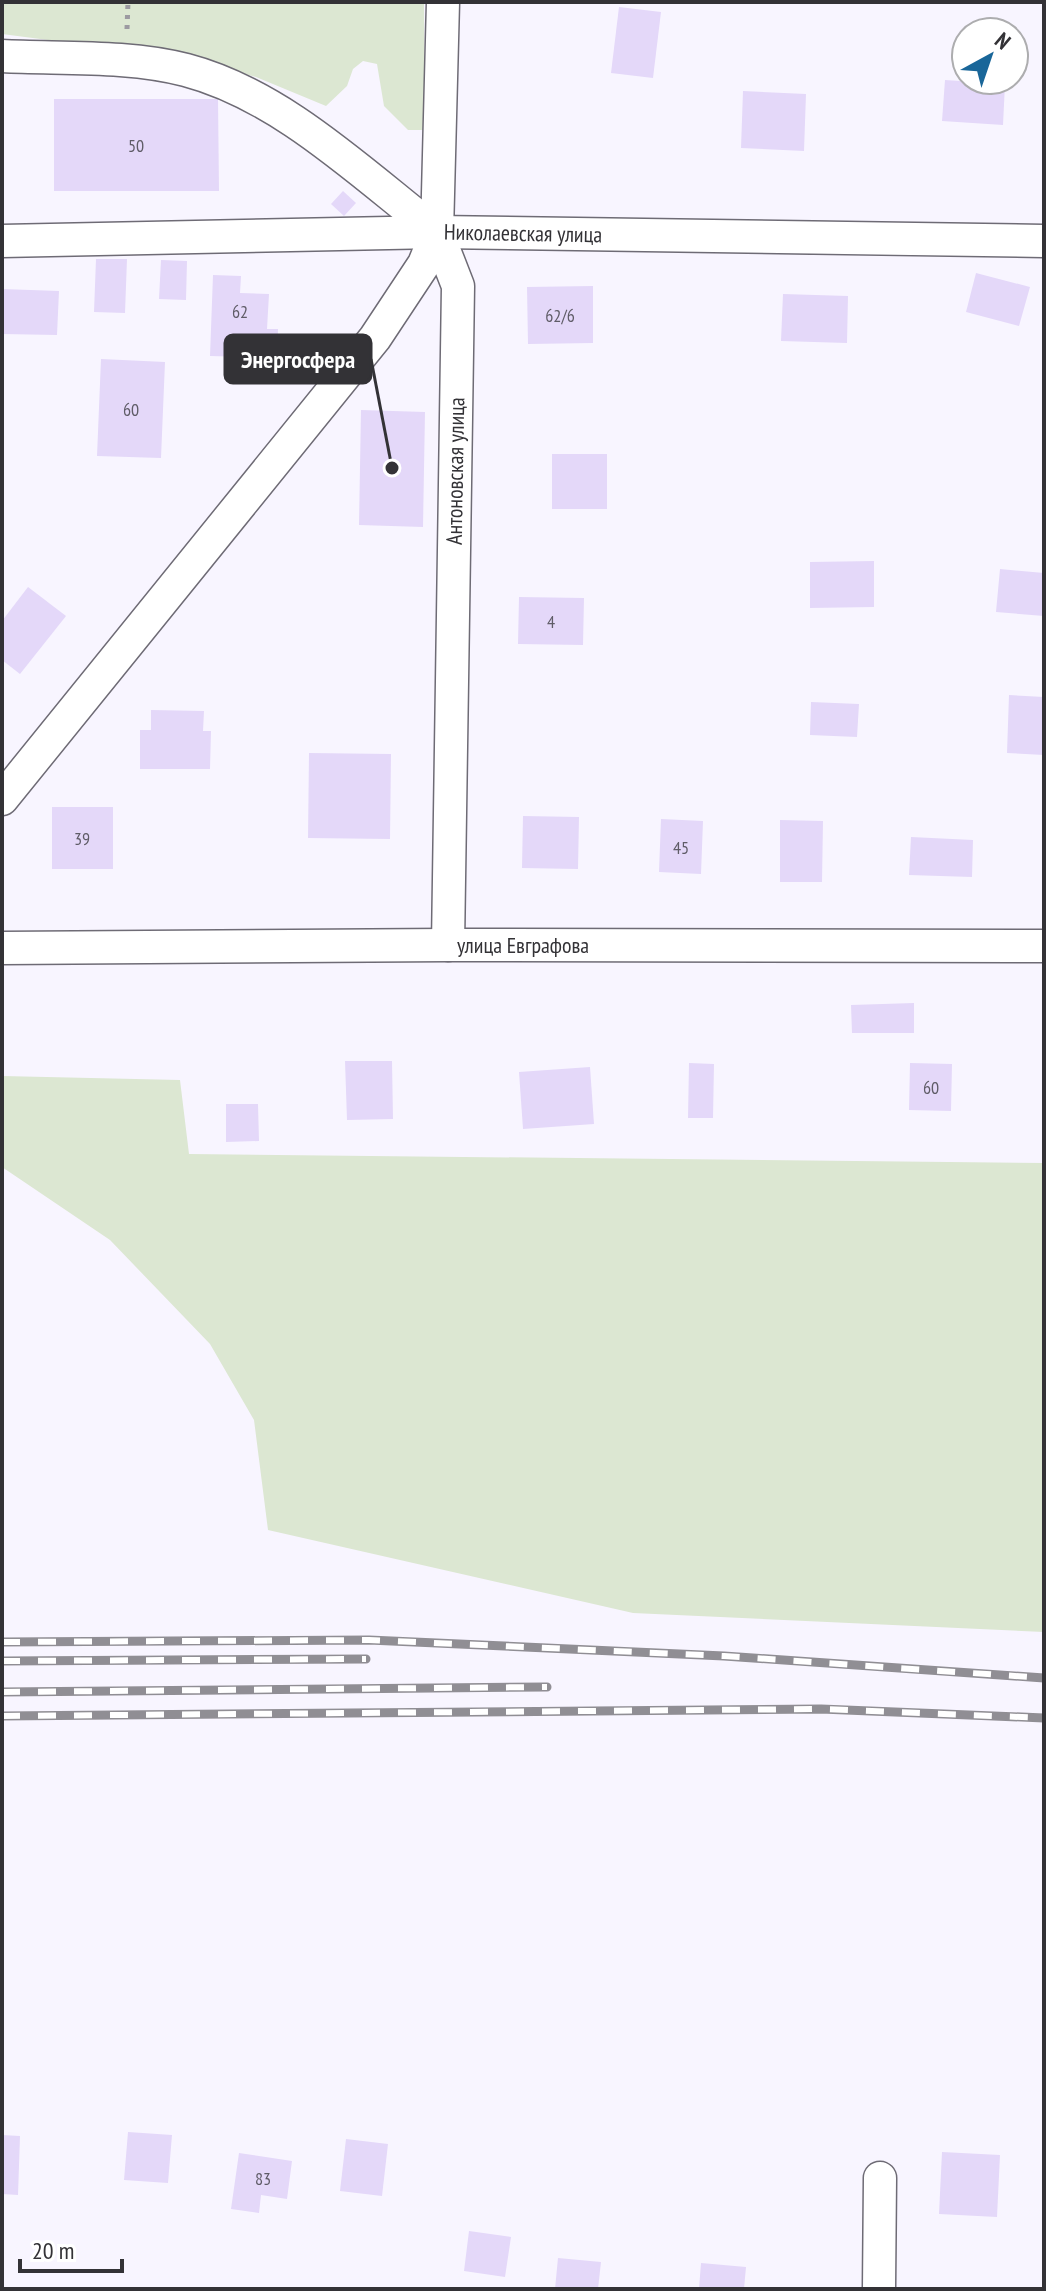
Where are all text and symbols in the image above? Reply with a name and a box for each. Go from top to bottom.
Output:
north arrow [950,16,1030,96]
text: N [989,26,1016,55]
house number: 50 [128,134,144,157]
street label: Николаевская улица [444,218,602,248]
house number: 62 [232,300,248,323]
house number: 62/6 [545,304,575,327]
callout: Энергосфера [225,335,371,383]
text: Энергосфера [241,344,355,375]
street label: Антоновская улица [440,397,470,545]
house number: 60 [123,398,139,421]
house number: 4 [547,610,555,633]
house number: 39 [74,827,90,850]
house number: 45 [673,836,689,859]
street label: улица Евграфова [457,931,589,959]
house number: 60 [923,1076,939,1099]
house number: 83 [255,2167,271,2190]
scale bar [20,2223,122,2273]
text: 20 m [32,2235,74,2266]

